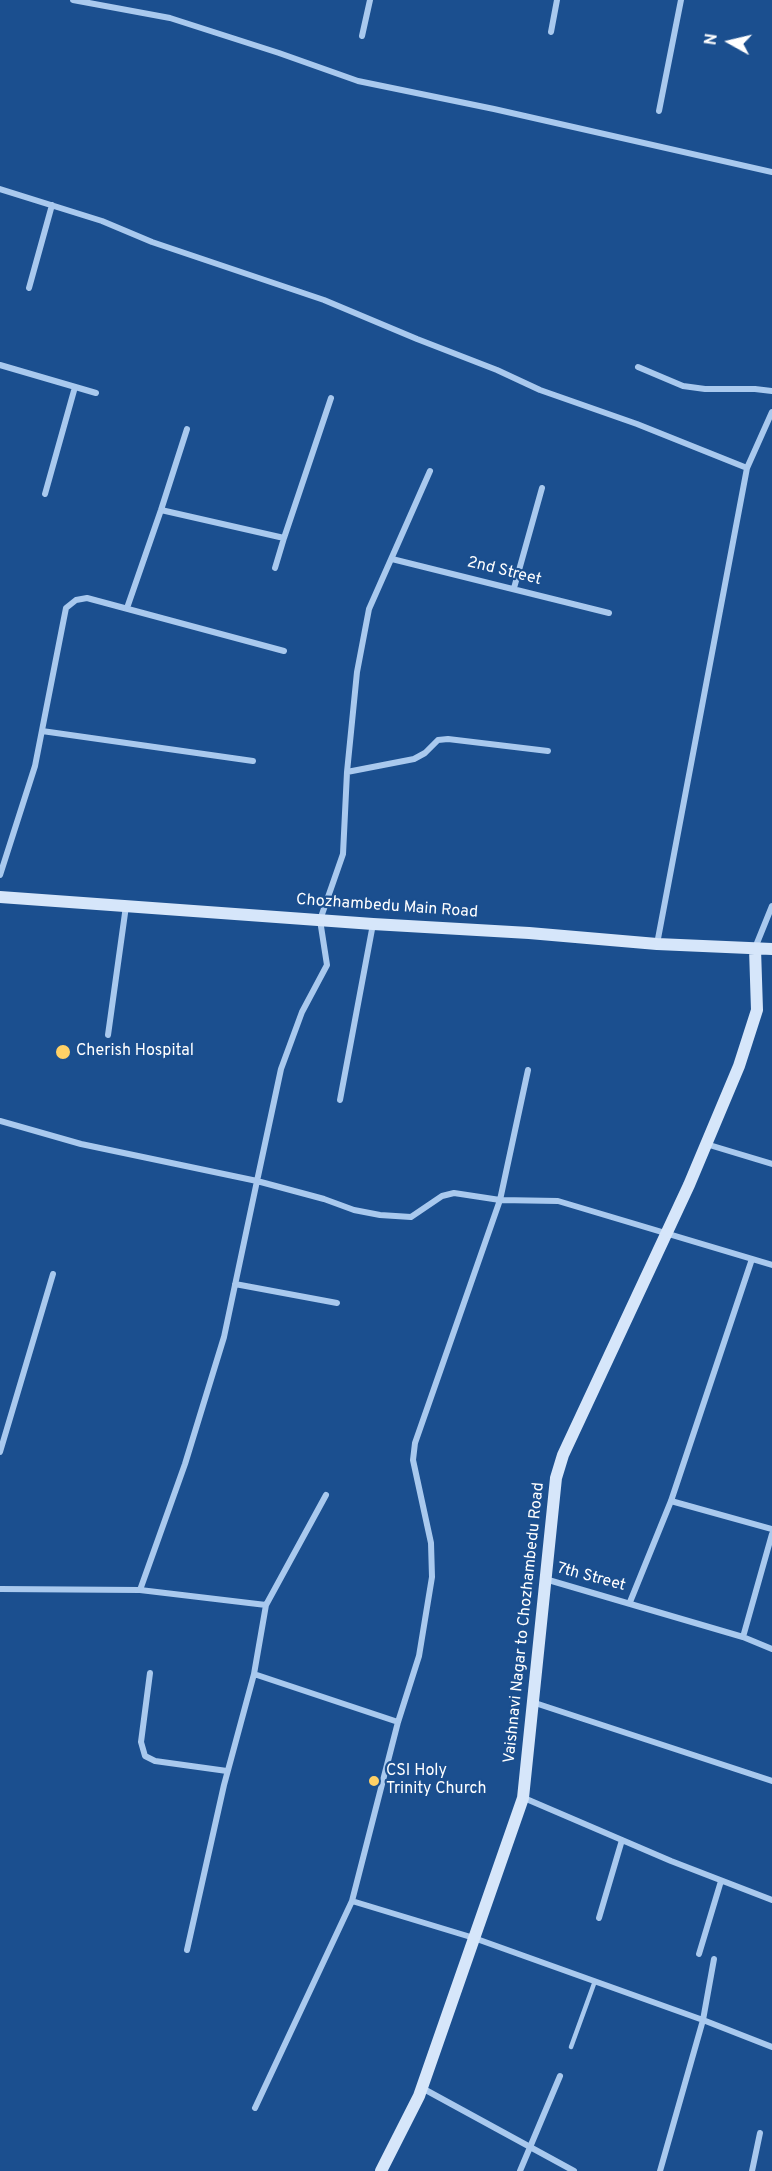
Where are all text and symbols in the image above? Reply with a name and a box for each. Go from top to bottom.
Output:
north arrow [700,12,760,72]
text: N [701,32,723,47]
street label: 2nd Street [465,554,543,590]
street label: Chozhambedu Main Road [295,891,479,923]
place label: Cherish Hospital [76,1042,194,1062]
marker: Cherish Hospital [54,1043,72,1061]
street label: Vaishnavi Nagar to Chozhambedu Road [501,1482,549,1764]
street label: 7th Street [555,1560,627,1596]
place label: CSI Holy Trinity Church [386,1762,487,1800]
marker: CSI Holy Trinity Church [367,1774,381,1788]

